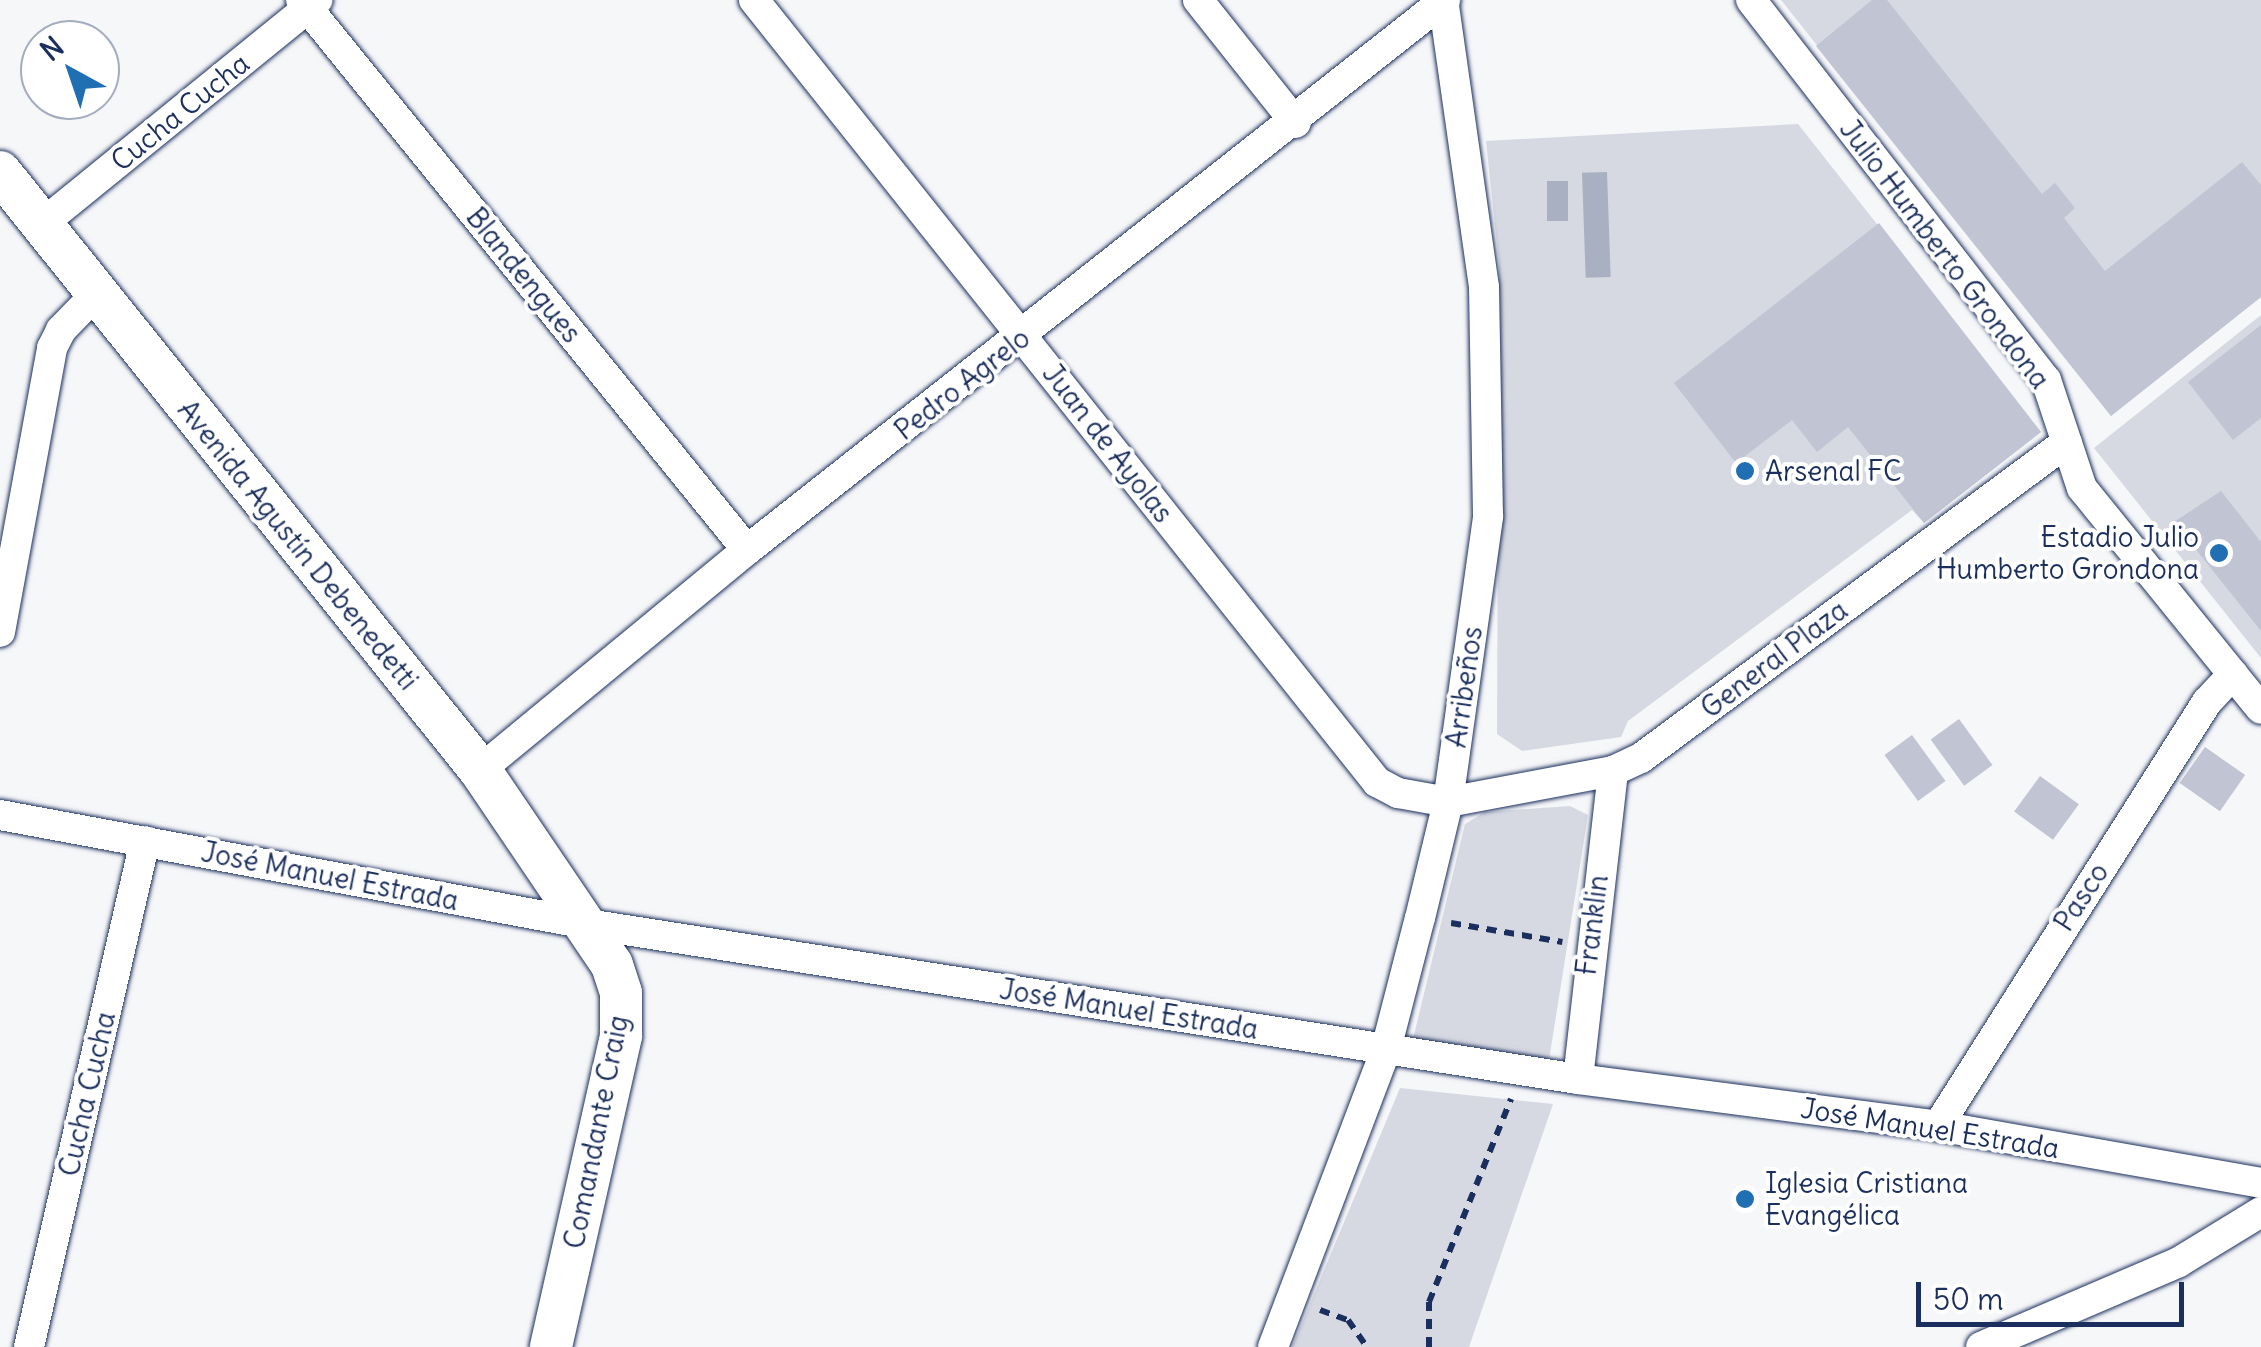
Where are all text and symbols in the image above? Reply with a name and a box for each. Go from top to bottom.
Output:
north arrow [20,20,120,120]
text: N [33,29,71,69]
street label: Cucha Cucha [104,46,256,178]
street label: Julio Humberto Grondona [1833,113,2057,395]
street label: Blandengues [459,201,589,349]
street label: Pedro Agrelo [888,321,1036,447]
street label: Juan de Ayolas [1036,357,1180,529]
street label: Avenida Agustín Debenedetti [171,393,425,697]
place label: Arsenal FC [1765,454,1901,488]
marker: Arsenal FC [1734,460,1756,482]
place label: Estadio Julio Humberto Grondona [1936,520,2199,586]
marker: Estadio Julio Humberto Grondona [2208,542,2230,564]
street label: General Plaza [1694,593,1854,725]
street label: Arribeños [1439,624,1489,750]
street label: José Manuel Estrada [199,835,461,917]
street label: Pasco [2047,857,2115,937]
street label: Franklin [1569,873,1615,977]
street label: José Manuel Estrada [997,972,1261,1046]
street label: Cucha Cucha [52,1008,122,1180]
street label: Comandante Craig [557,1012,635,1252]
street label: José Manuel Estrada [1798,1091,2062,1165]
place label: Iglesia Cristiana Evangélica [1765,1166,1968,1232]
marker: Iglesia Cristiana Evangélica [1734,1188,1756,1210]
scale bar [1921,1262,2188,1324]
text: 50 m [1933,1280,2003,1318]

